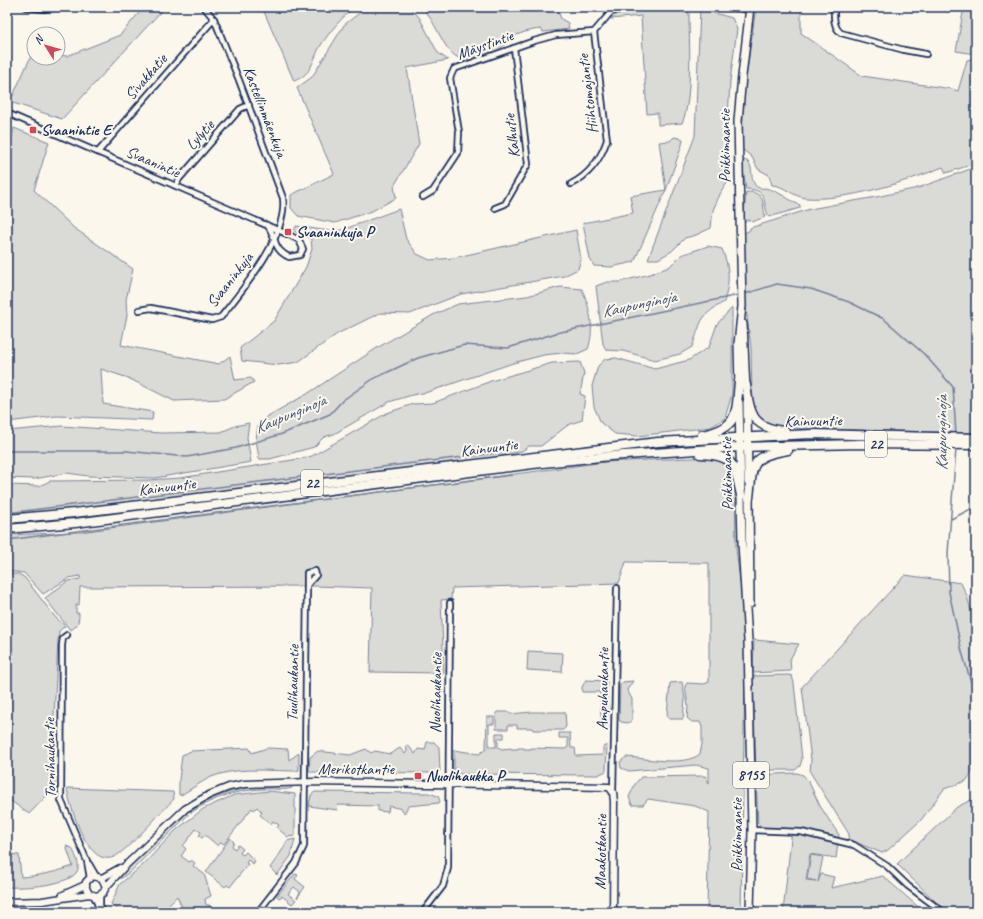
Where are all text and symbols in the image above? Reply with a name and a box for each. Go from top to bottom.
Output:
street label: Mäystintie [454,25,518,64]
north arrow [26,26,66,66]
text: N [30,31,47,47]
street label: Sivakkatie [120,48,173,104]
street label: Hiihtomajantie [573,51,603,135]
street label: Kastellinmäenkuja [238,64,292,162]
street label: Poikkimaantie [715,108,735,183]
street label: Kalhutie [499,111,525,159]
street label: Lylytie [181,114,220,154]
place label: Svaanintie E [41,120,114,140]
marker: Svaanintie E [28,125,38,135]
street label: Svaanintie [123,142,185,183]
place label: Svaaninkuja P [296,222,376,242]
marker: Svaaninkuja P [283,227,293,237]
street label: Svaaninkuja [202,247,259,312]
water label: Kaupunginoja [600,285,680,322]
water label: Kaupunginoja [251,389,331,438]
water label: Kaupunginoja [931,393,952,471]
street label: Kainuuntie [784,410,843,431]
road number: 22 [865,431,887,457]
street label: Kainuuntie [459,434,520,461]
street label: Poikkimaantie [716,435,738,511]
road number: 22 [301,470,323,496]
street label: Kainuuntie [137,473,198,500]
street label: Tuulihaukantie [282,643,304,722]
street label: Ampuhaukantie [592,646,614,730]
street label: Nuolihaukantie [425,651,447,733]
street label: Tornihaukantie [39,716,61,798]
street label: Merikotkantie [318,759,396,779]
road number: 8155 [733,762,769,788]
place label: Nuolihaukka P [426,766,507,786]
marker: Nuolihaukka P [413,771,423,781]
street label: Poikkimaantie [727,797,747,872]
street label: Maakotkantie [590,812,612,890]

